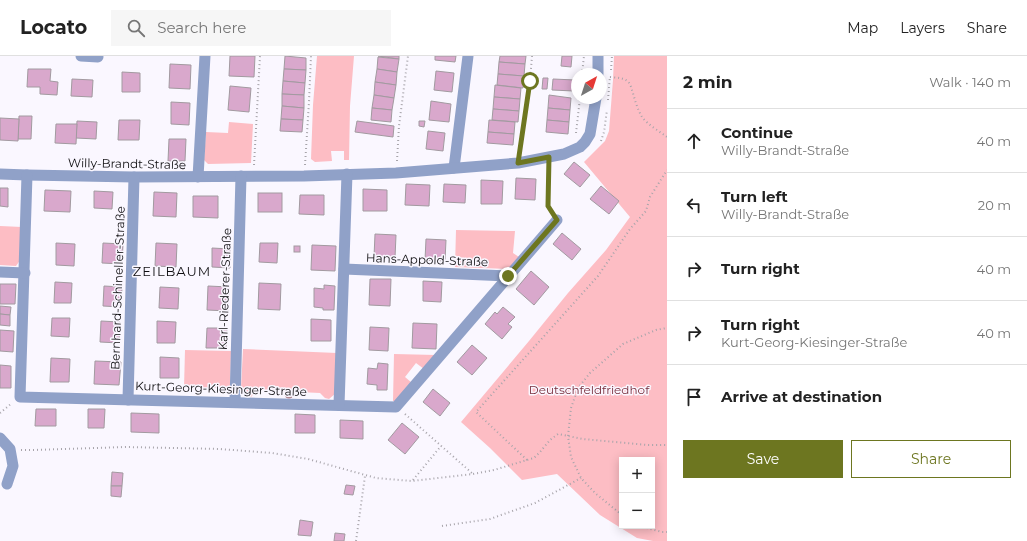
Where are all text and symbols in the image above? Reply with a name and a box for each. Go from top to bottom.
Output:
search box [111,10,391,46]
text: Locato [20,16,87,39]
icon: search [125,17,147,39]
text: Search here [157,18,246,37]
text: Map [847,19,878,37]
text: Layers [900,19,945,37]
text: Share [967,19,1007,37]
north arrow [571,68,607,104]
route start [521,72,539,90]
text: 2 min [683,72,733,92]
text: Walk · 140 m [929,74,1011,90]
text: Continue [721,123,793,142]
icon: ahead [683,130,705,152]
text: 40 m [977,133,1011,149]
text: Willy-Brandt-Straße [721,142,849,158]
street label: Willy-Brandt-Straße [68,155,186,172]
text: Turn left [721,187,788,206]
icon: left [683,194,705,216]
text: 20 m [978,197,1011,213]
street label: Bernhard-Schineller-Straße [107,206,128,370]
text: Willy-Brandt-Straße [721,206,849,222]
street label: Karl-Riederer-Straße [215,228,234,350]
street label: Hans-Appold-Straße [366,250,488,269]
icon: right [683,258,705,280]
text: Turn right [721,259,800,278]
text: 40 m [977,261,1011,277]
district label: ZEILBAUM [133,263,211,279]
route end [499,267,517,285]
text: Turn right [721,315,800,334]
icon: right [683,322,705,344]
text: 40 m [977,325,1011,341]
text: Kurt-Georg-Kiesinger-Straße [721,334,907,350]
street label: Kurt-Georg-Kiesinger-Straße [135,378,307,399]
park label: Deutschfeldfriedhof [529,382,650,397]
icon: arrive [683,386,705,408]
text: Arrive at destination [721,387,882,406]
button: Save [683,440,843,478]
button: Share [851,440,1011,478]
map controls [619,457,655,529]
button: + [619,457,655,493]
button: − [619,493,655,529]

